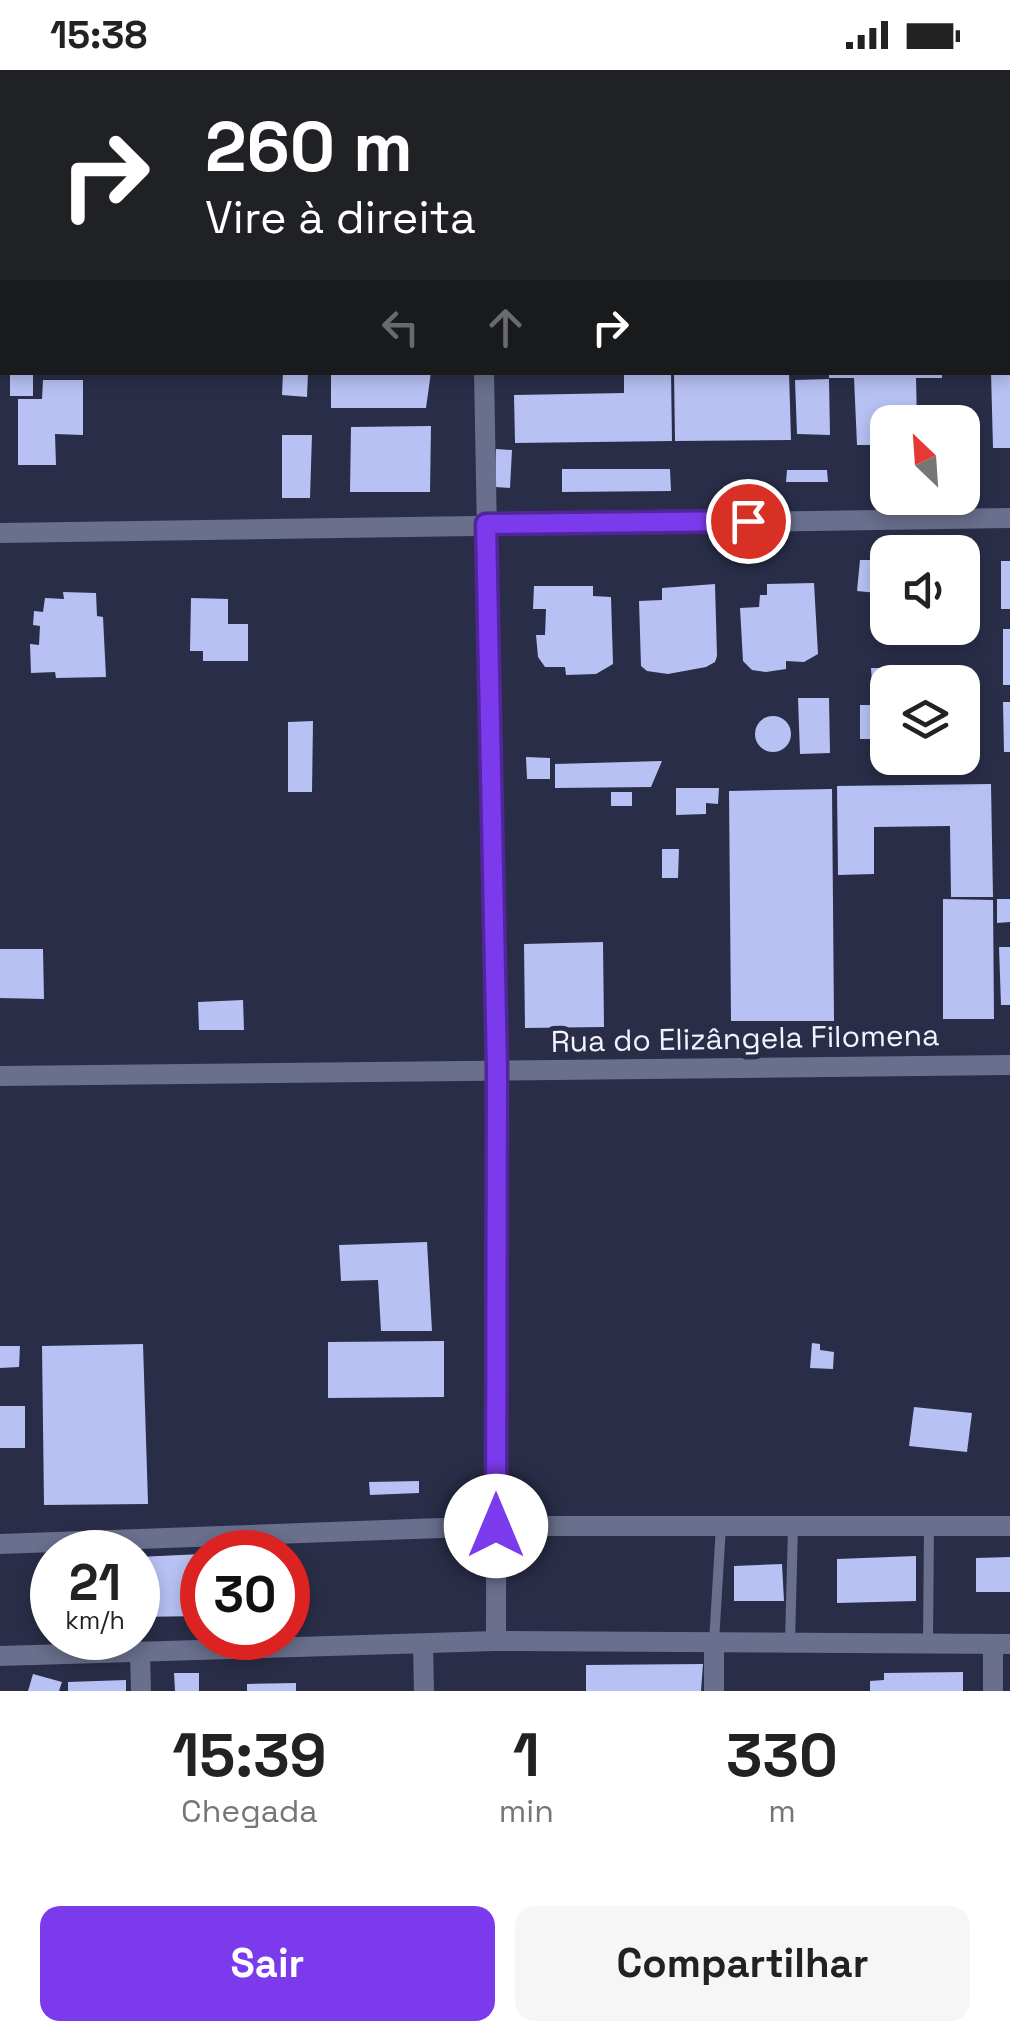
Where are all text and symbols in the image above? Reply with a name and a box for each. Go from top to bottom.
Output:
text: 15:38 [50,11,147,59]
text: 260 m [205,102,413,191]
icon: right [40,110,170,240]
text: Vire à direita [205,189,476,246]
icon: left [373,300,428,355]
icon: ahead [478,300,533,355]
icon: right [583,300,638,355]
north arrow [870,405,980,515]
map controls [870,405,980,775]
pin [706,479,791,564]
icon: arrive [721,494,776,549]
button: sound [870,535,980,645]
button: layers [870,665,980,775]
street label: Rua do Elizângela Filomena [550,1015,940,1061]
position arrow [444,1474,548,1578]
speed limit sign: 30 [180,1530,310,1660]
text: 21 [69,1551,121,1615]
text: km/h [65,1604,125,1636]
text: 15:39 [172,1717,327,1794]
text: 1 [513,1717,540,1794]
text: 330 [726,1717,838,1794]
text: Chegada [181,1791,318,1831]
text: min [499,1791,554,1831]
text: m [768,1791,796,1831]
button: Sair [40,1906,495,2021]
button: Compartilhar [515,1906,970,2021]

